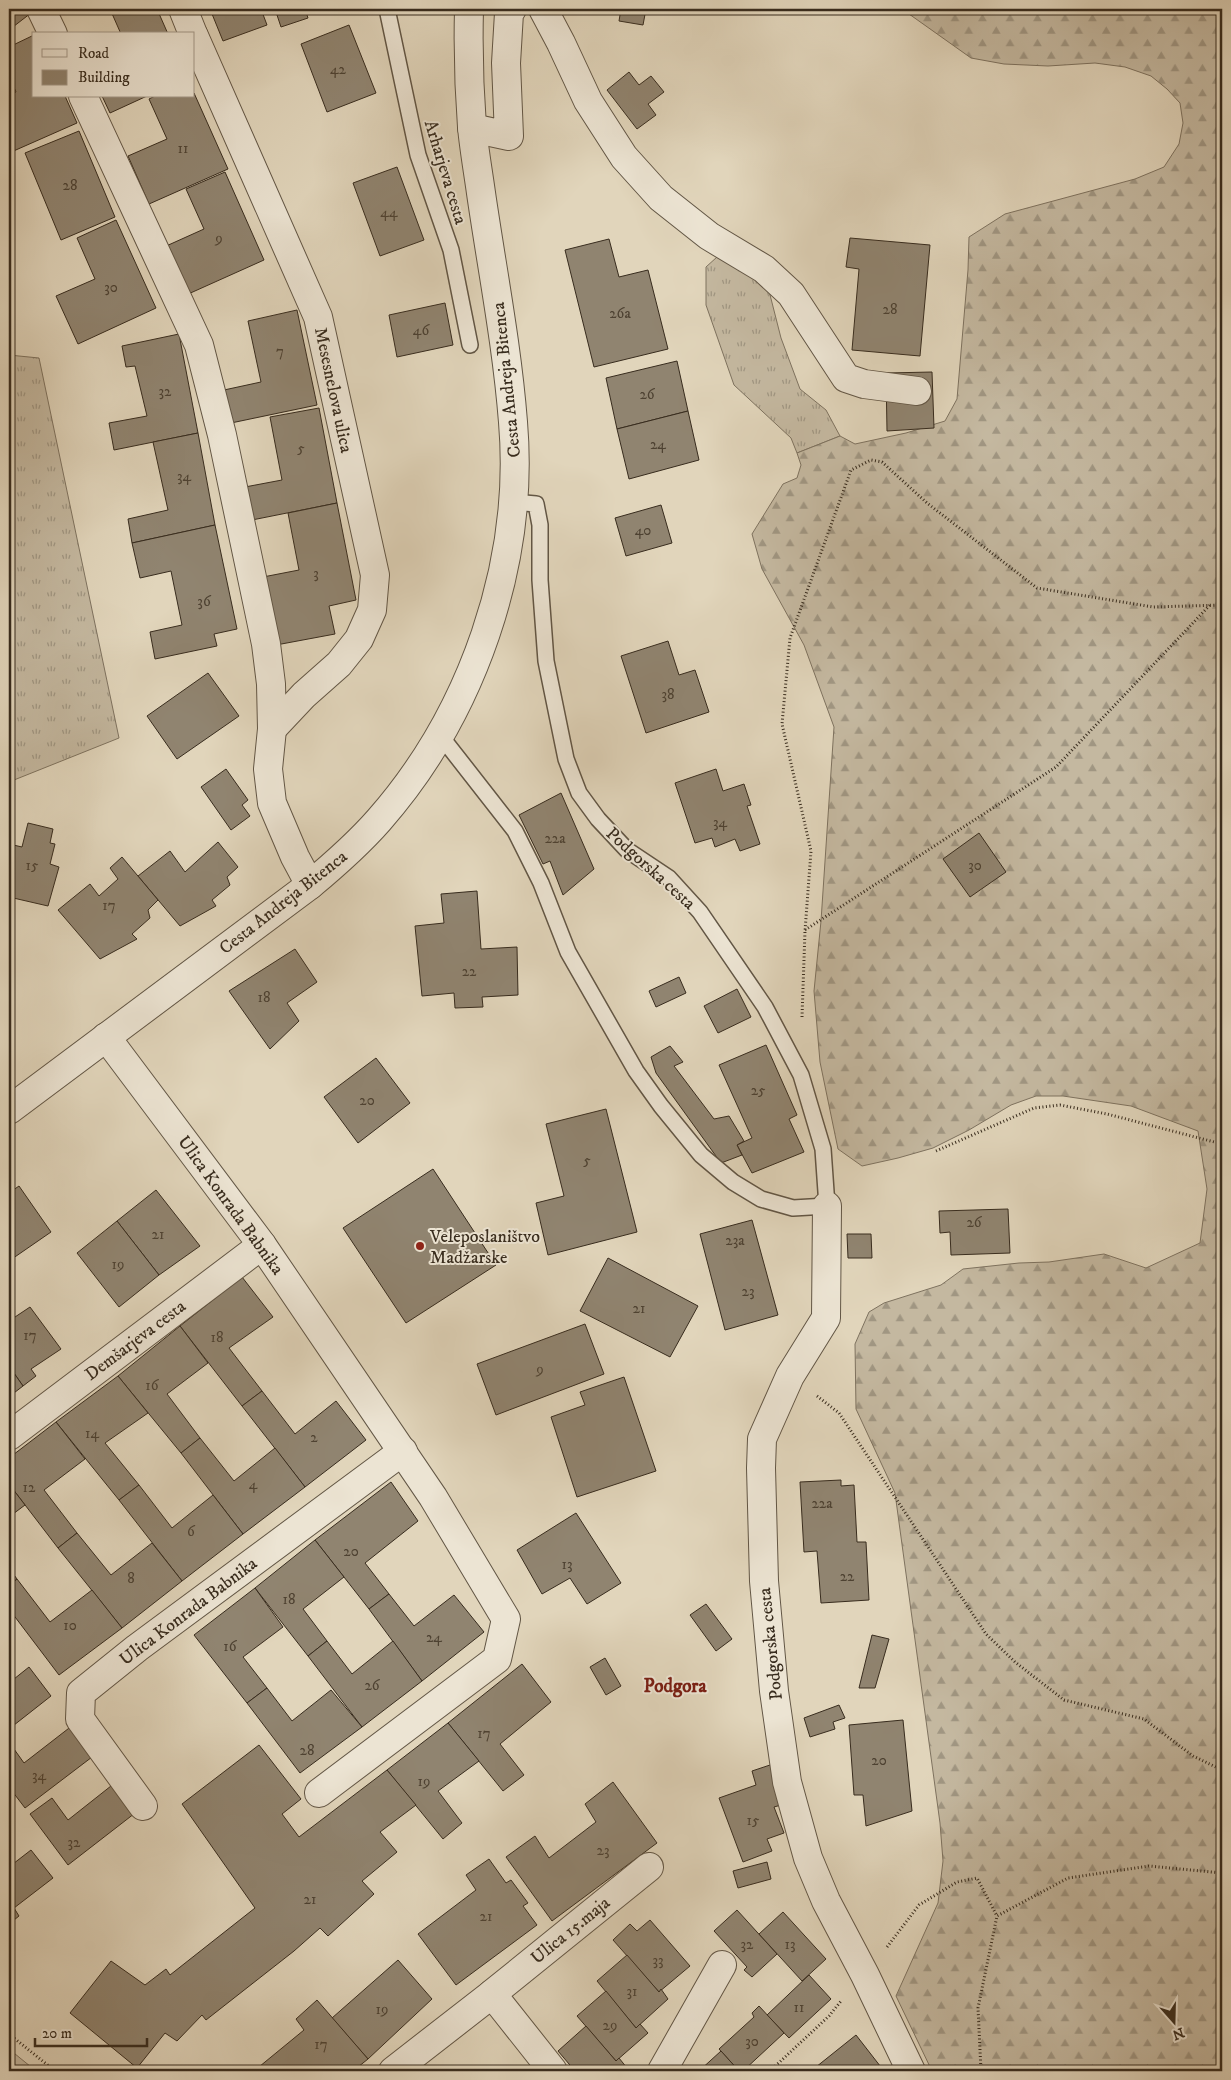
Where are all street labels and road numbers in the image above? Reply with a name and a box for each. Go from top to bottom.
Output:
street label: Arharjeva cesta [419,118,471,227]
street label: Cesta Andreja Bitenca [488,301,526,459]
street label: Mesesnelova ulica [309,326,357,455]
street label: Podgorska cesta [601,823,700,915]
street label: Cesta Andreja Bitenca [215,846,352,960]
street label: Ulica Konrada Babnika [172,1132,288,1280]
street label: Demšarjeva cesta [81,1296,191,1386]
street label: Ulica Konrada Babnika [115,1553,262,1671]
street label: Podgorska cesta [754,1586,788,1701]
street label: Ulica 15.maja [527,1892,615,1969]

